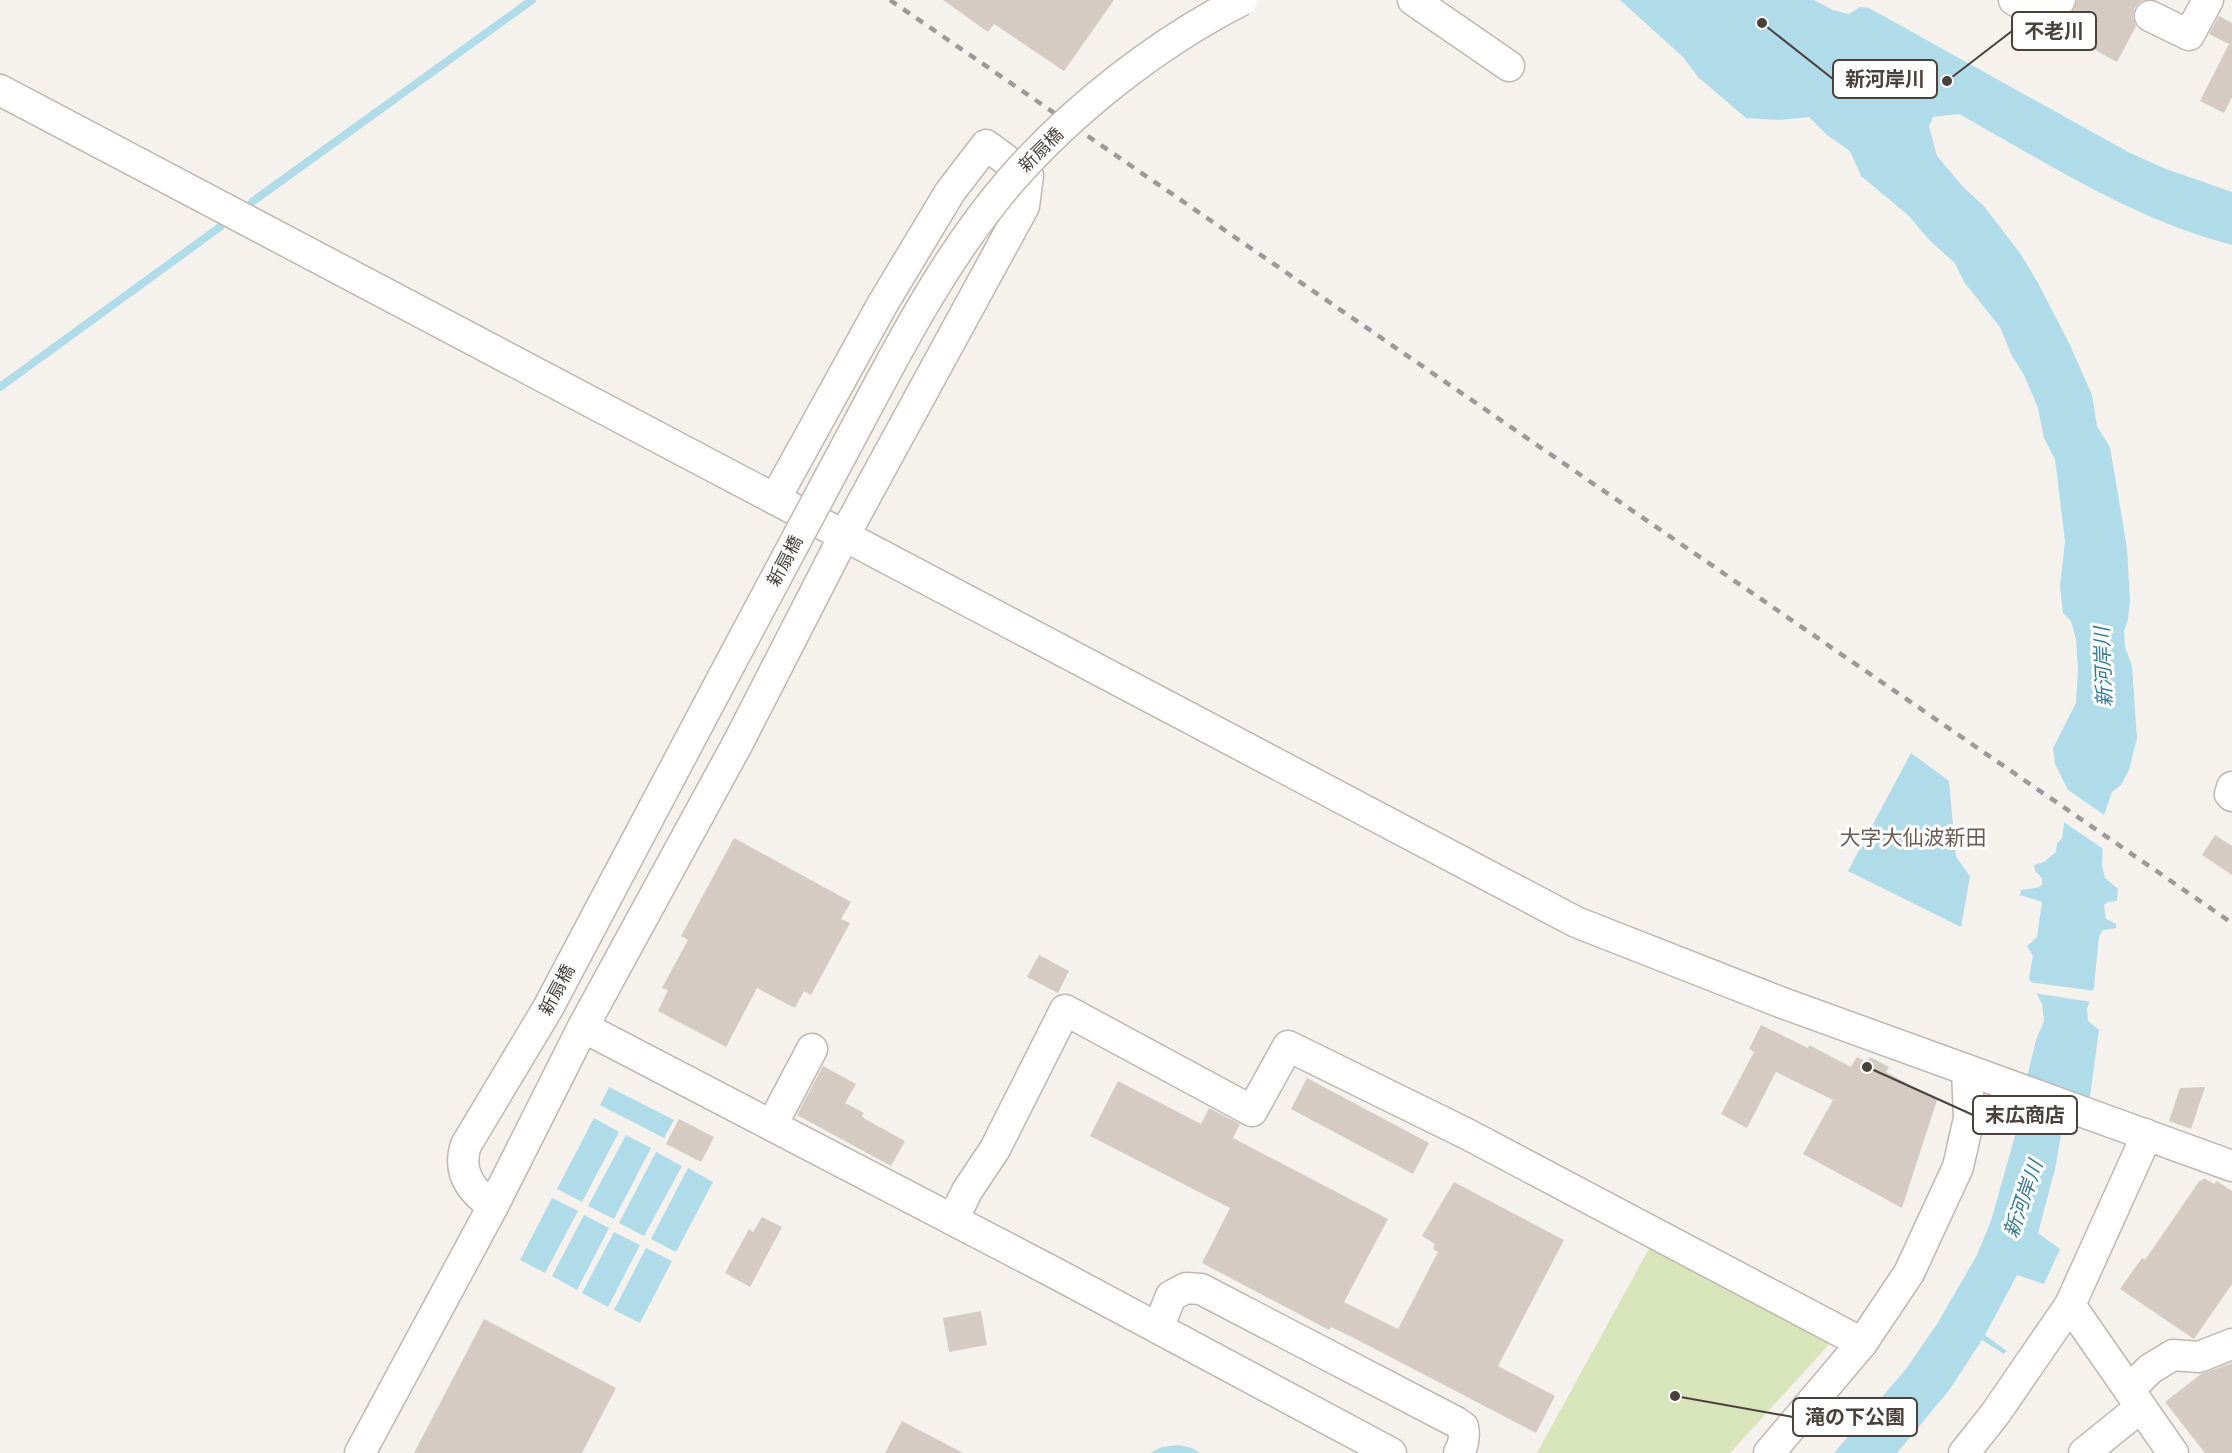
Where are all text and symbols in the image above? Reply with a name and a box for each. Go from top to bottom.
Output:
callout: 不老川 [2012,12,2096,50]
text: 不老川 [2024,18,2084,45]
callout: 新河岸川 [1833,60,1937,98]
text: 新河岸川 [1845,66,1925,93]
street label: 新扇橋 [1013,122,1069,178]
street label: 新扇橋 [762,532,808,590]
water label: 新河岸川 [2089,625,2118,707]
district label: 大字大仙波新田 [1840,824,1987,852]
street label: 新扇橋 [534,961,580,1019]
callout: 末広商店 [1973,1096,2077,1134]
text: 末広商店 [1985,1102,2065,1129]
water label: 新河岸川 [1998,1155,2050,1241]
callout: 滝の下公園 [1793,1398,1917,1436]
text: 滝の下公園 [1805,1404,1905,1431]

